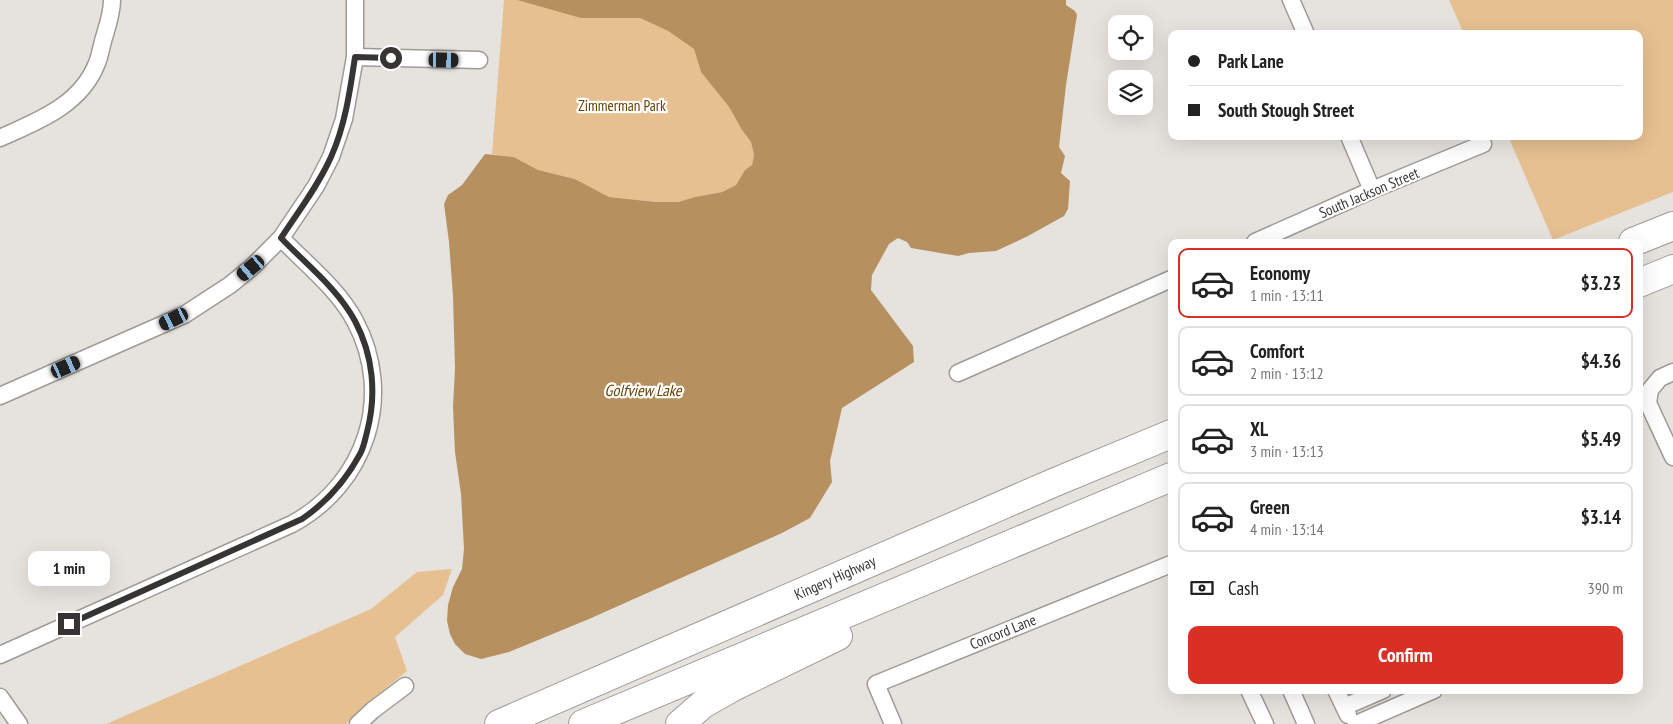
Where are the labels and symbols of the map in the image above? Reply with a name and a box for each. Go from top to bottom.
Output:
route start [380,47,402,69]
car [428,52,459,68]
park label: Zimmerman Park [578,96,666,115]
street label: South Jackson Street [1316,163,1422,222]
car [234,253,267,283]
car [157,306,190,332]
car [49,354,82,380]
water label: Golfview Lake [605,380,683,400]
street label: Kingery Highway [791,551,879,604]
callout: 1 min [28,552,110,586]
street label: Concord Lane [967,610,1039,653]
route end [58,613,80,635]

